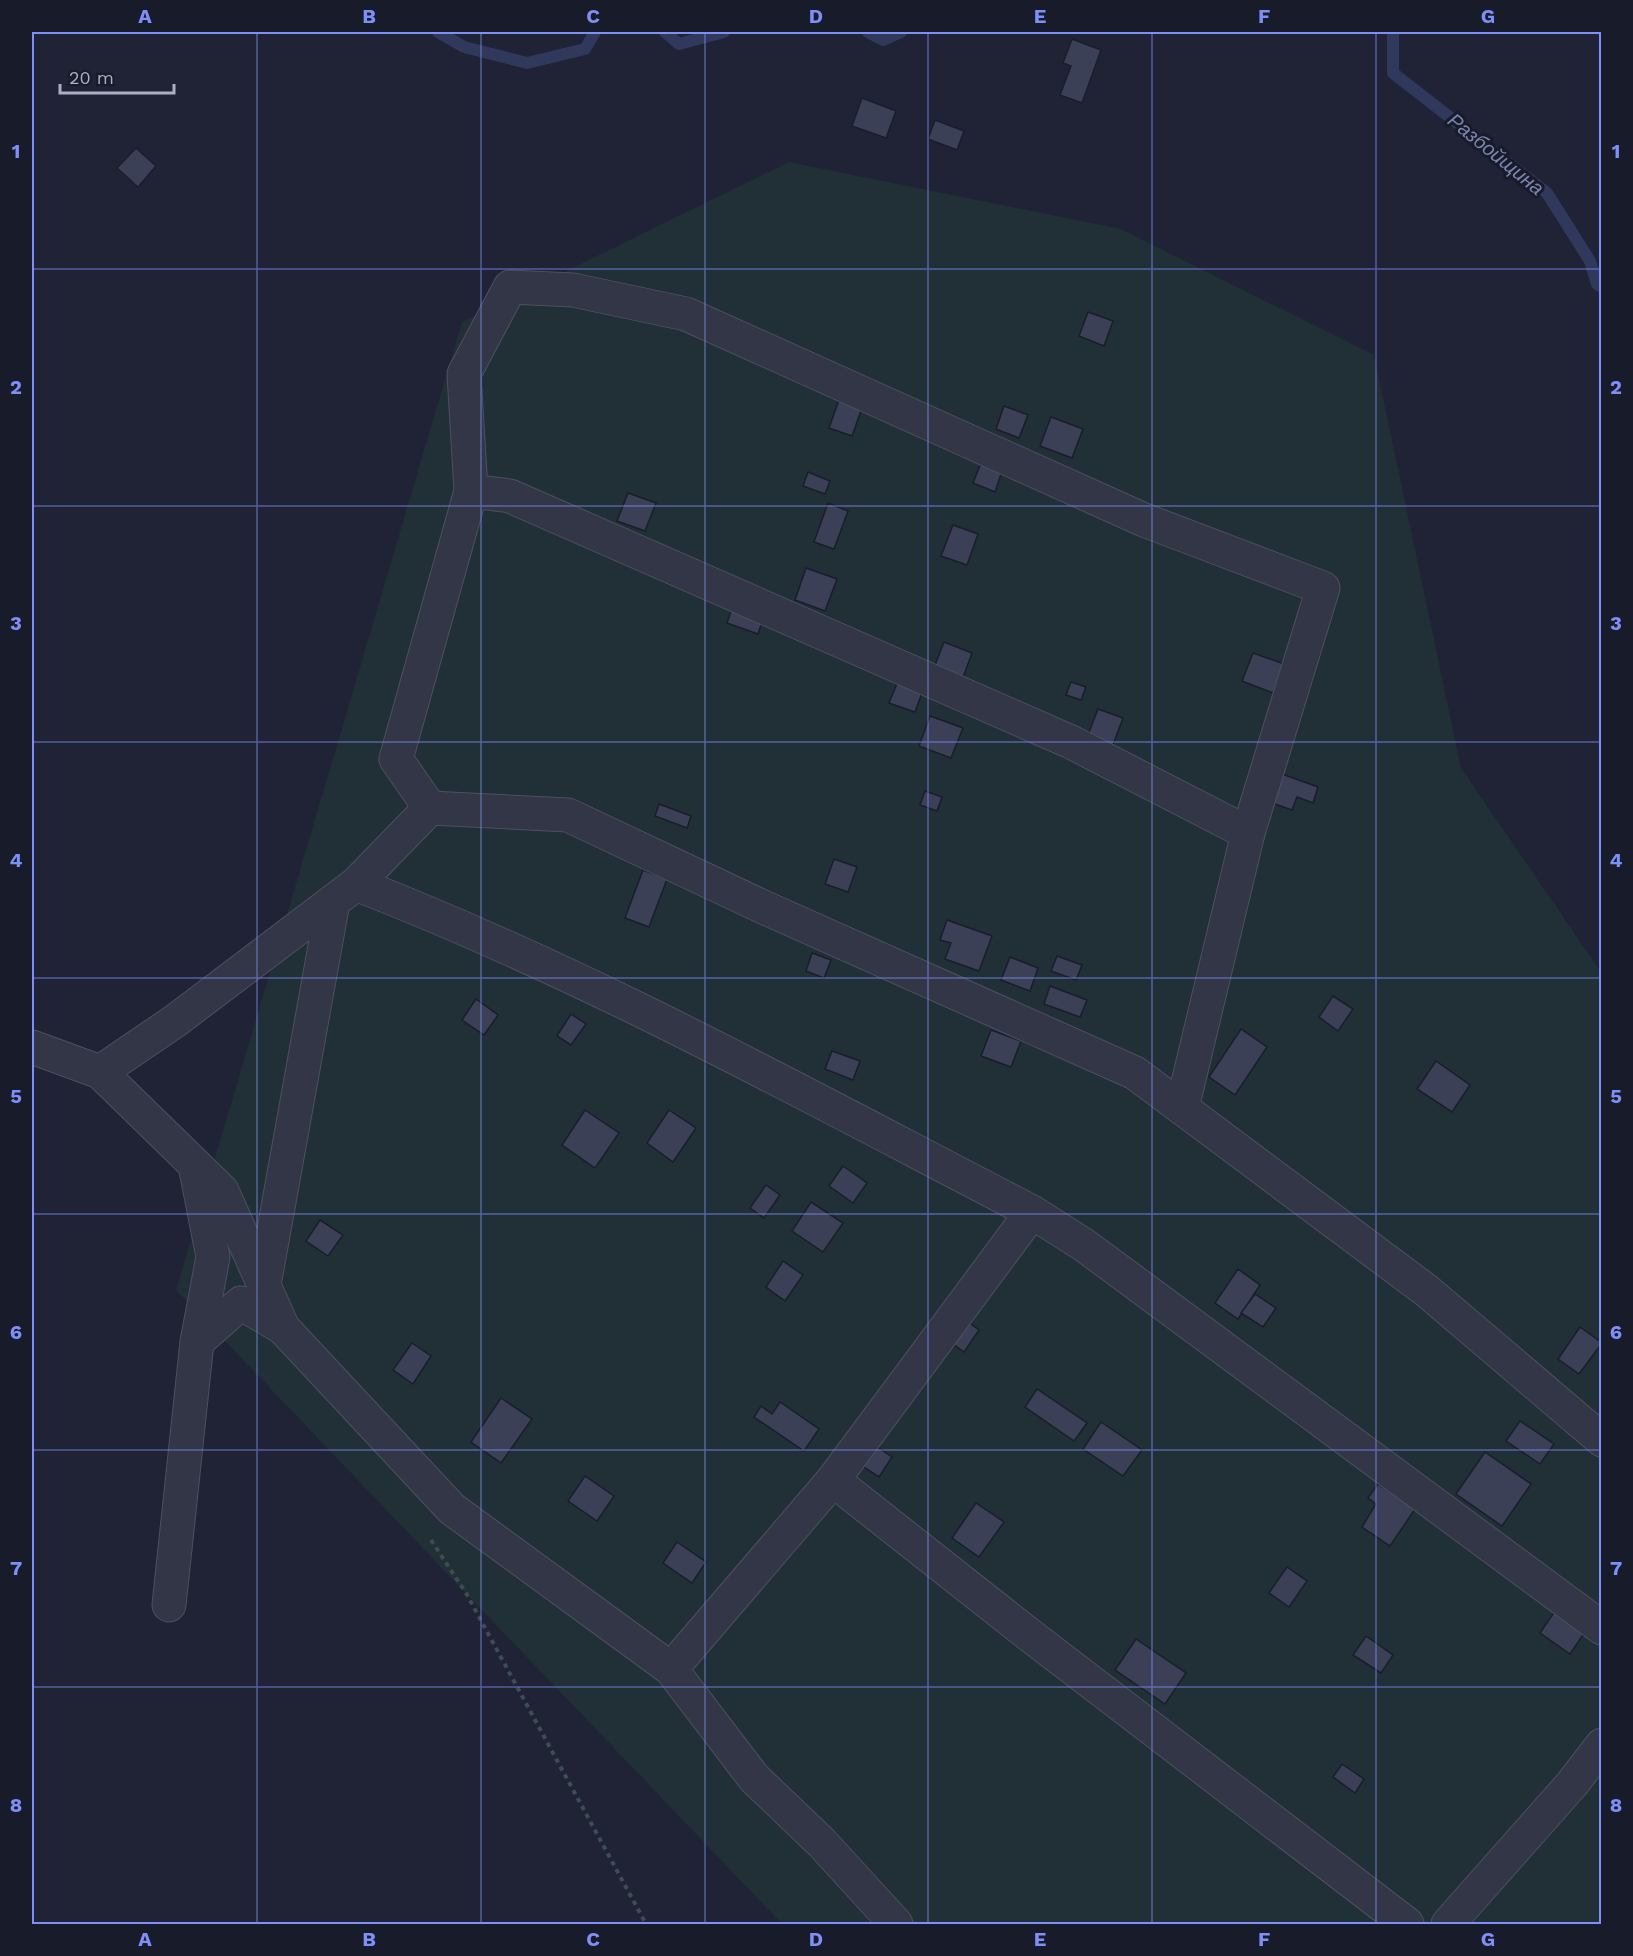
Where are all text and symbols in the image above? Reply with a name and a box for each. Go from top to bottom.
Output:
text: A [138,4,152,28]
text: B [362,4,376,28]
text: C [586,4,600,28]
text: D [809,4,823,28]
text: E [1034,4,1046,28]
text: F [1258,4,1270,28]
text: G [1481,4,1495,28]
scale bar [60,57,174,95]
text: 20 m [69,67,114,88]
water label: Разбойщина [1443,108,1549,200]
text: 1 [12,139,20,163]
text: 1 [1612,139,1620,163]
text: 2 [10,375,22,399]
text: 2 [1610,375,1622,399]
text: 3 [10,611,22,635]
text: 3 [1610,611,1622,635]
text: 4 [10,848,23,872]
text: 4 [1610,848,1623,872]
text: 5 [10,1084,22,1108]
text: 5 [1610,1084,1622,1108]
text: 6 [10,1320,22,1344]
text: 6 [1610,1320,1622,1344]
text: 7 [10,1556,22,1580]
text: 7 [1610,1556,1622,1580]
text: 8 [10,1793,22,1817]
text: 8 [1610,1793,1622,1817]
text: A [138,1927,152,1951]
text: B [362,1927,376,1951]
text: C [586,1927,600,1951]
text: D [809,1927,823,1951]
text: E [1034,1927,1046,1951]
text: F [1258,1927,1270,1951]
text: G [1481,1927,1495,1951]

